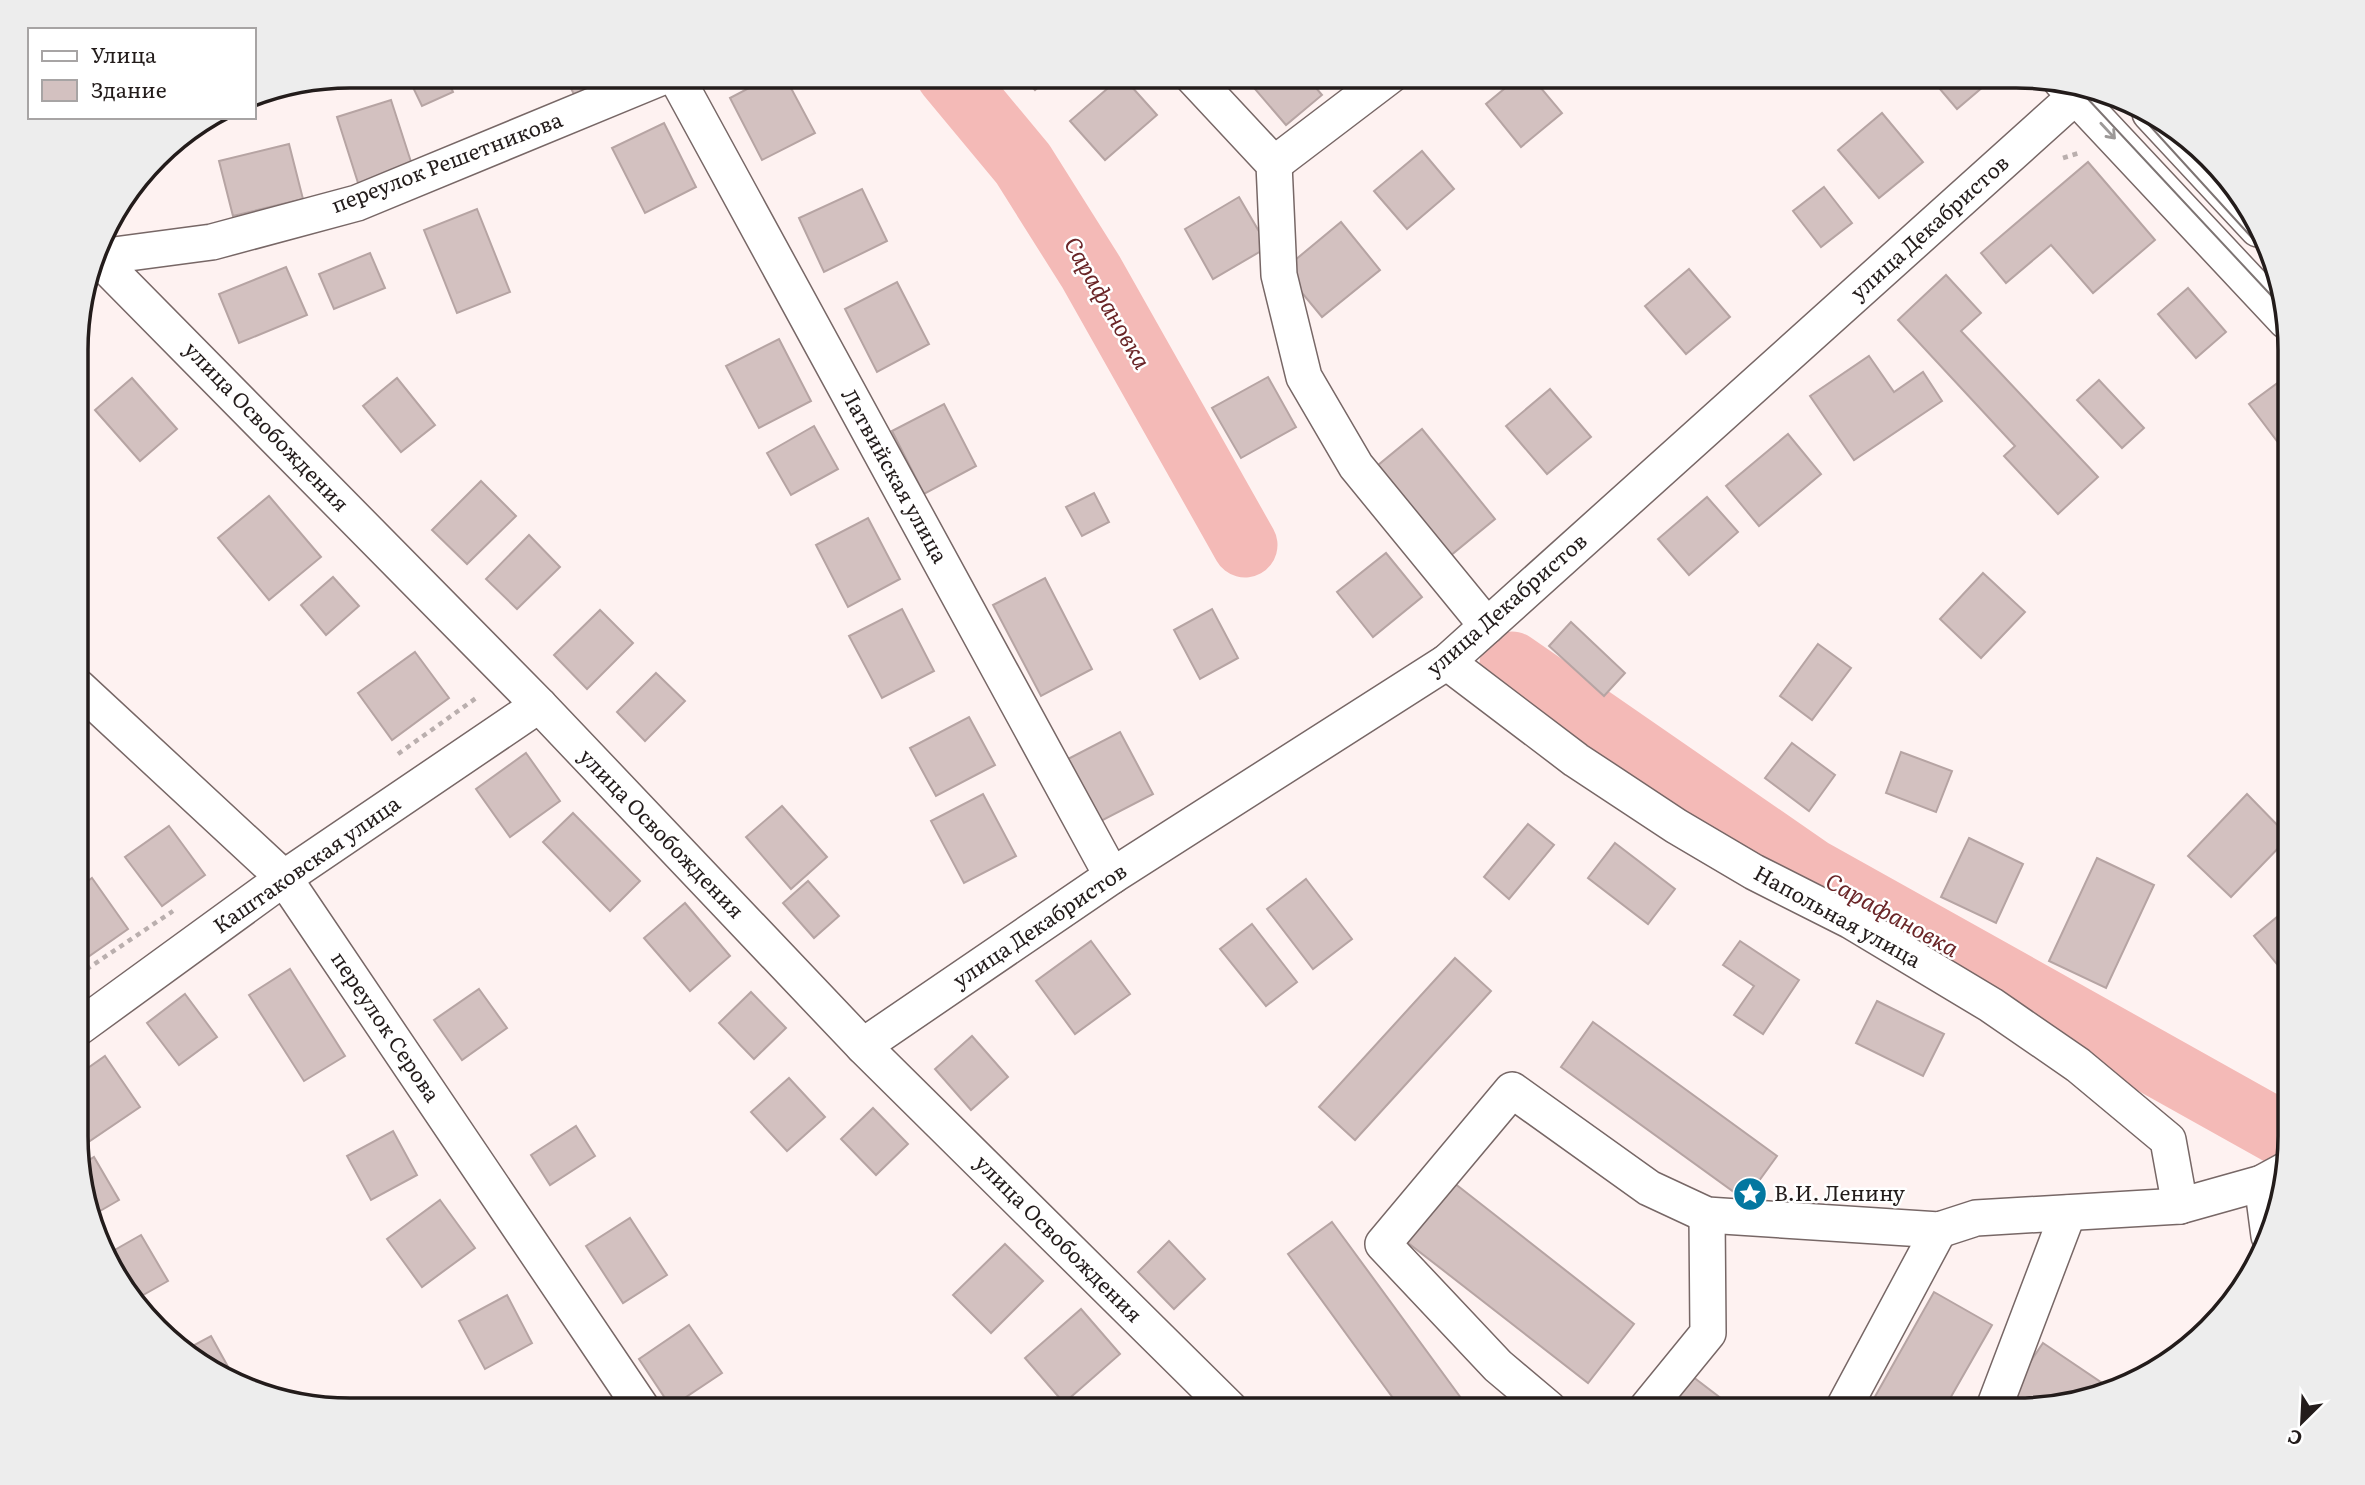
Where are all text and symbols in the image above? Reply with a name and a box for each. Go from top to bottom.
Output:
legend [28,28,256,119]
text: Улица [91,38,157,69]
text: Здание [91,73,167,104]
street label: переулок Решетникова [326,102,567,219]
one-way arrow [2100,122,2116,140]
street label: улица Декабристов [1842,146,2015,306]
water label: Сарафановка [1057,230,1160,374]
street label: улица Освобождения [178,333,357,517]
street label: Латвийская улица [835,382,957,568]
street label: улица Декабристов [1418,524,1593,682]
street label: улица Освобождения [573,740,752,924]
street label: Каштаковская улица [206,786,406,939]
street label: улица Декабристов [945,854,1132,994]
street label: Напольная улица [1749,856,1928,974]
water label: Сарафановка [1820,863,1966,964]
street label: переулок Серова [325,944,449,1108]
street label: улица Освобождения [969,1146,1151,1328]
place icon: В.И. Ленину [1731,1175,1769,1213]
place label: В.И. Ленину [1774,1176,1906,1207]
north arrow [2267,1387,2337,1457]
text: С [2283,1423,2307,1454]

